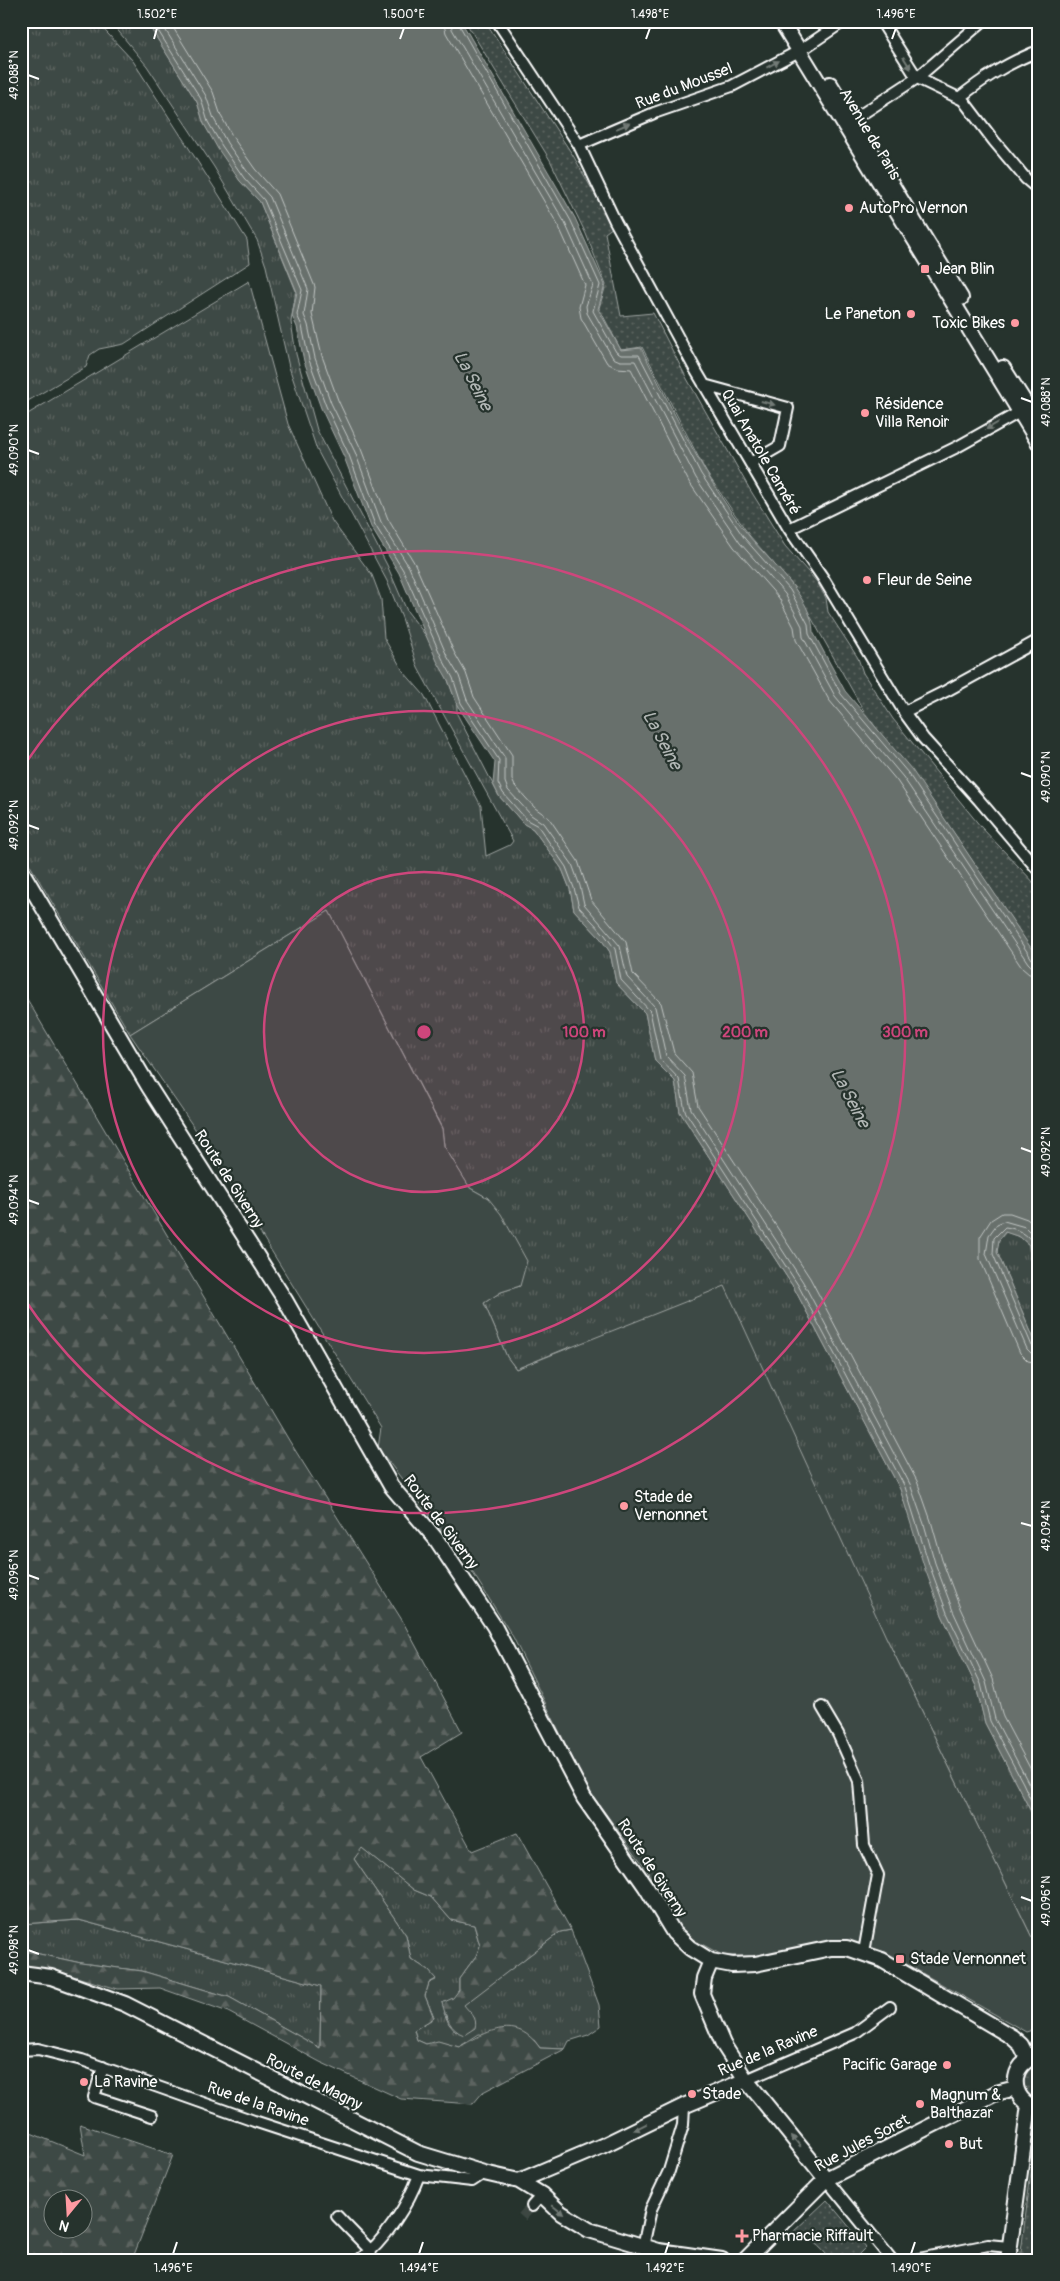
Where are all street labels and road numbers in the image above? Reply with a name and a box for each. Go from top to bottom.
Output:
street label: Rue du Moussel [633,58,735,114]
street label: Avenue de Paris [835,85,905,183]
street label: Quai Anatole Caméré [717,385,805,519]
street label: Route de Giverny [190,1126,268,1232]
street label: Route de Giverny [399,1471,483,1573]
street label: Route de Giverny [613,1815,691,1921]
street label: Rue de la Ravine [715,2021,821,2081]
street label: Route de Magny [262,2049,366,2115]
street label: Rue de la Ravine [204,2077,312,2131]
street label: Rue Jules Soret [811,2109,913,2176]

